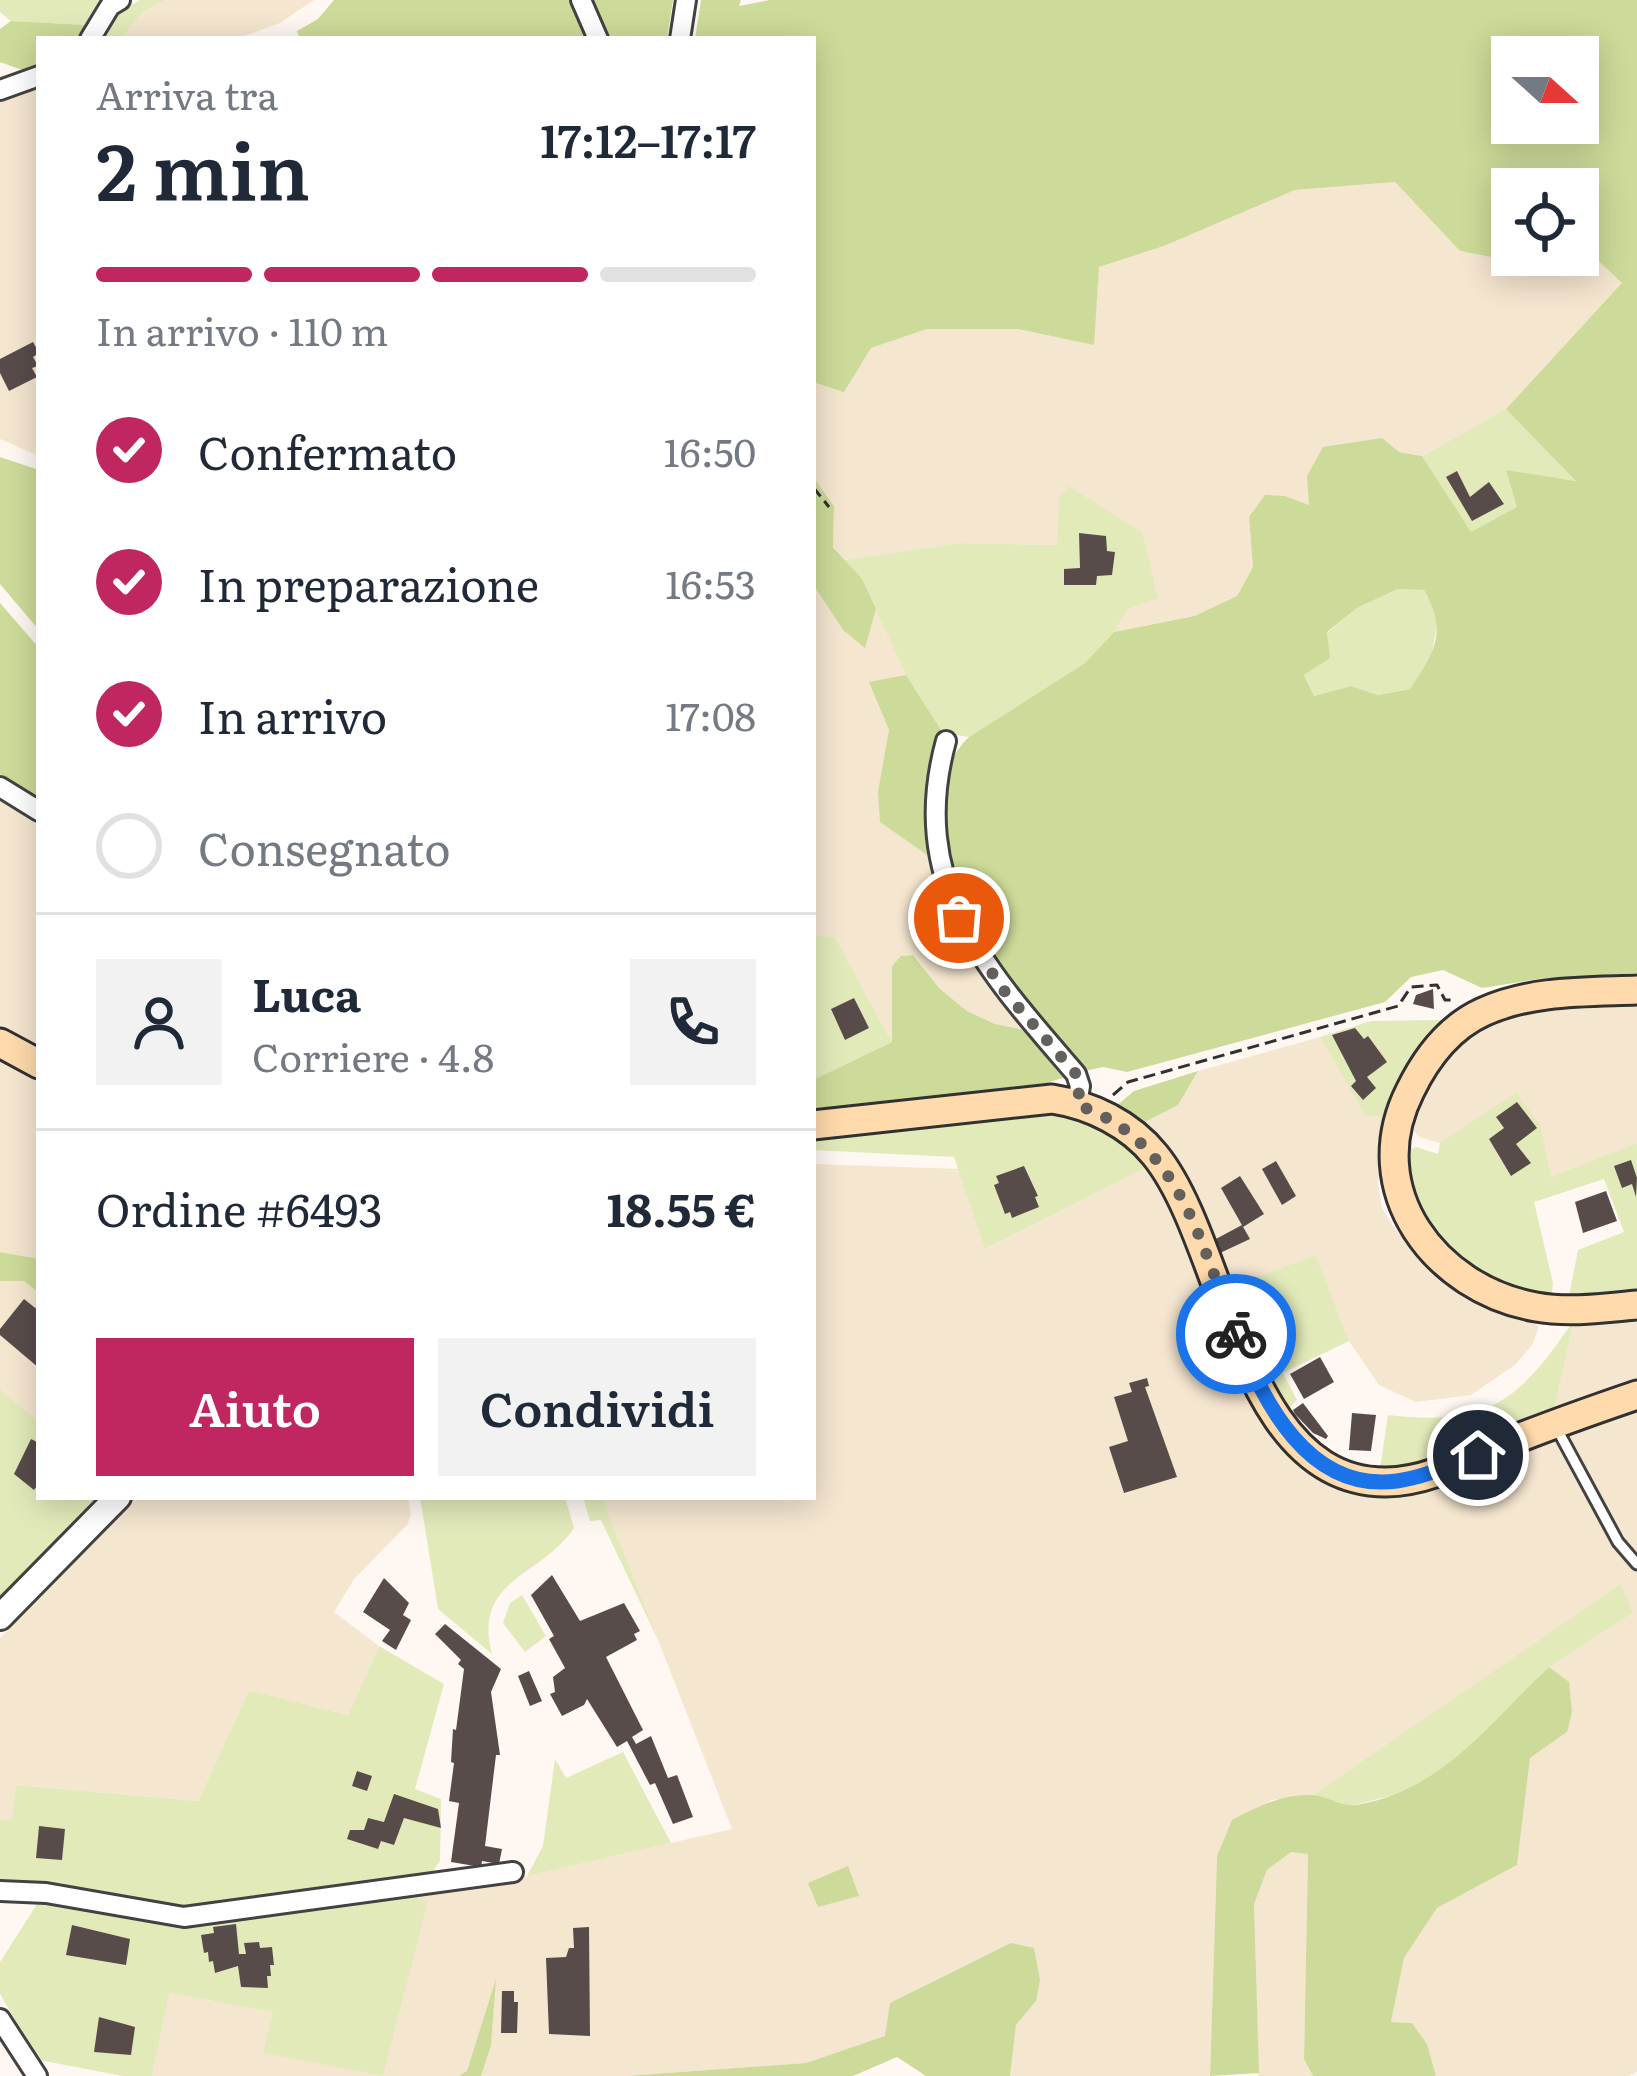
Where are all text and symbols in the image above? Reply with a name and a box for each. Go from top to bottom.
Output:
north arrow [1491,36,1599,144]
map controls [1491,36,1599,276]
text: Arriva tra [96,64,278,122]
text: 17:12–17:17 [540,105,756,172]
text: 2 min [96,109,310,225]
button: locate [1491,168,1599,276]
text: In arrivo · 110 m [96,300,388,358]
icon: check [96,417,162,483]
text: Confermato [198,417,457,484]
text: 16:50 [664,421,756,479]
icon: check [96,549,162,615]
text: In preparazione [198,549,539,616]
text: 16:53 [665,553,756,611]
icon: check [96,681,162,747]
text: In arrivo [198,681,387,748]
text: 17:08 [665,685,756,743]
text: Consegnato [198,813,451,880]
pin [908,867,1010,969]
icon: bag [926,885,992,951]
button: person [96,959,222,1085]
text: Luca [252,959,361,1026]
button: phone [630,959,756,1085]
text: Corriere · 4.8 [252,1026,494,1084]
text: Ordine #6493 [96,1174,383,1241]
text: 18.55 € [607,1174,756,1241]
courier [1176,1274,1296,1394]
icon: bike [1203,1301,1269,1367]
button: Aiuto [96,1338,414,1476]
button: Condividi [438,1338,756,1476]
pin [1427,1404,1529,1506]
icon: home [1445,1422,1511,1488]

